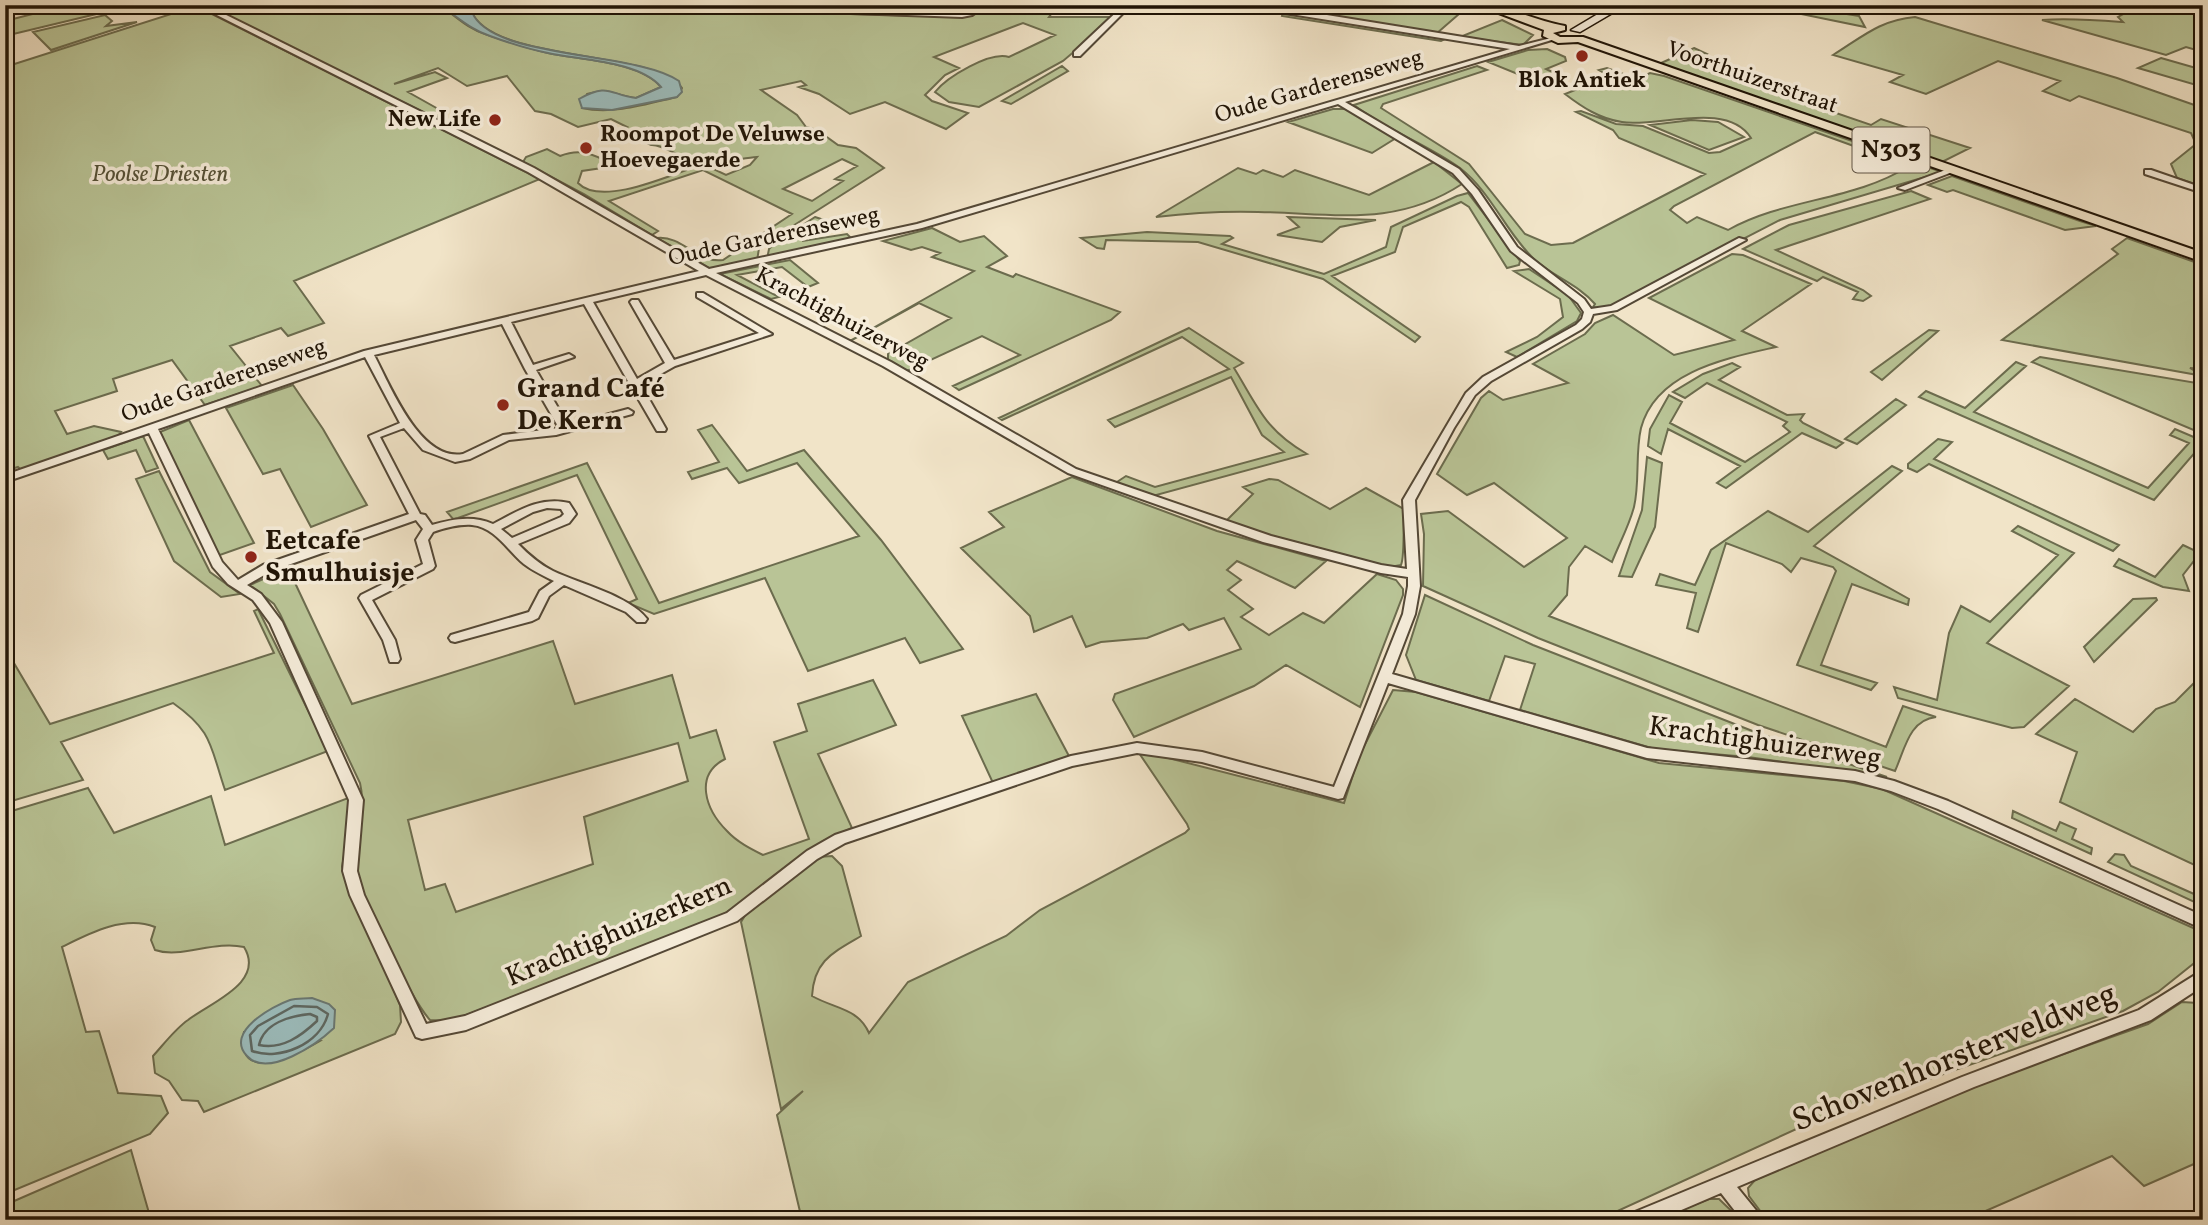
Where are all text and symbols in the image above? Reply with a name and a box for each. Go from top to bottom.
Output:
street label: Voorthuizerstraat [1662,34,1842,122]
street label: Oude Garderenseweg [1211,42,1427,132]
marker: Blok Antiek [1574,48,1590,64]
place label: Blok Antiek [1518,65,1646,97]
place label: New Life [388,104,481,136]
marker: New Life [487,112,503,128]
place label: Roompot De Veluwse Hoevegaerde [600,119,825,177]
road number: N303 [1853,127,1930,172]
marker: Roompot De Veluwse Hoevegaerde [578,140,594,156]
park label: Poolse Driesten [92,159,228,191]
street label: Oude Garderenseweg [665,199,883,275]
street label: Krachtighuizerweg [749,260,935,378]
street label: Oude Garderenseweg [117,331,331,431]
place label: Grand Café De Kern [517,370,665,441]
marker: Grand Café De Kern [495,397,511,413]
place label: Eetcafe Smulhuisje [265,522,415,593]
marker: Eetcafe Smulhuisje [243,549,259,565]
street label: Krachtighuizerweg [1646,707,1884,779]
street label: Krachtighuizerkern [500,867,738,997]
street label: Schovenhorsterveldweg [1786,973,2124,1145]

